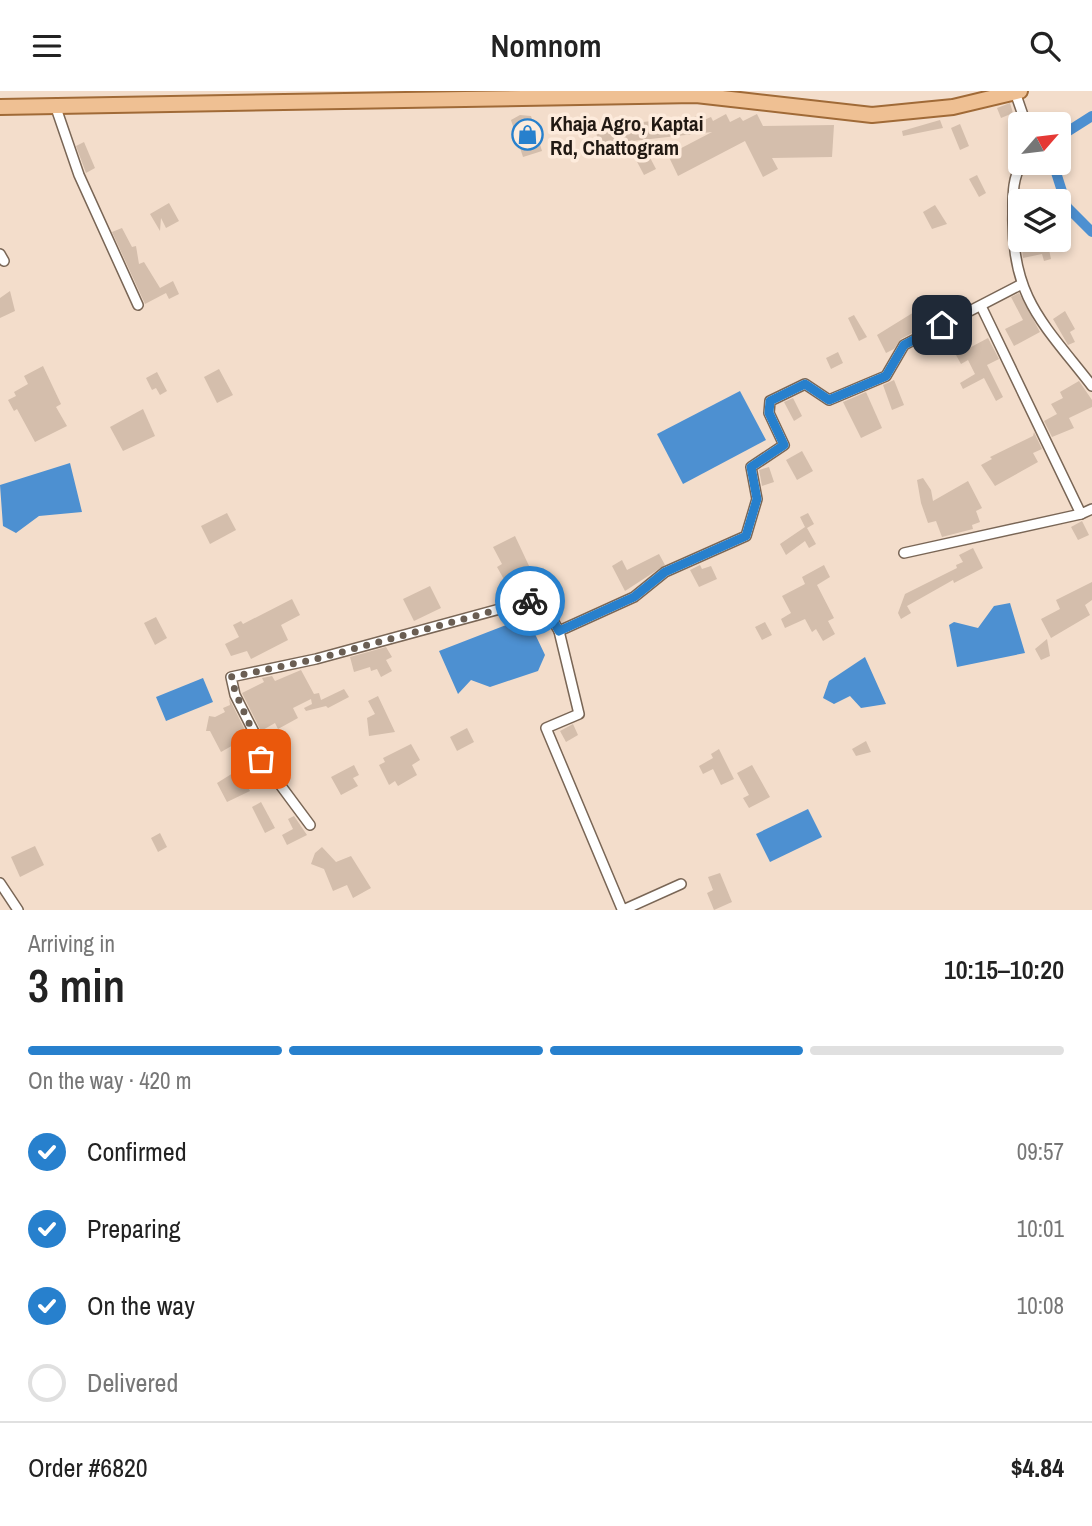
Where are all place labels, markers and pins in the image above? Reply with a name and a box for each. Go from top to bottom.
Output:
place label: Khaja Agro, Kaptai Rd, Chattogram [550,109,703,162]
shop icon: Khaja Agro, Kaptai Rd, Chattogram [510,118,544,152]
pin [912,295,972,355]
pin [231,729,291,789]

